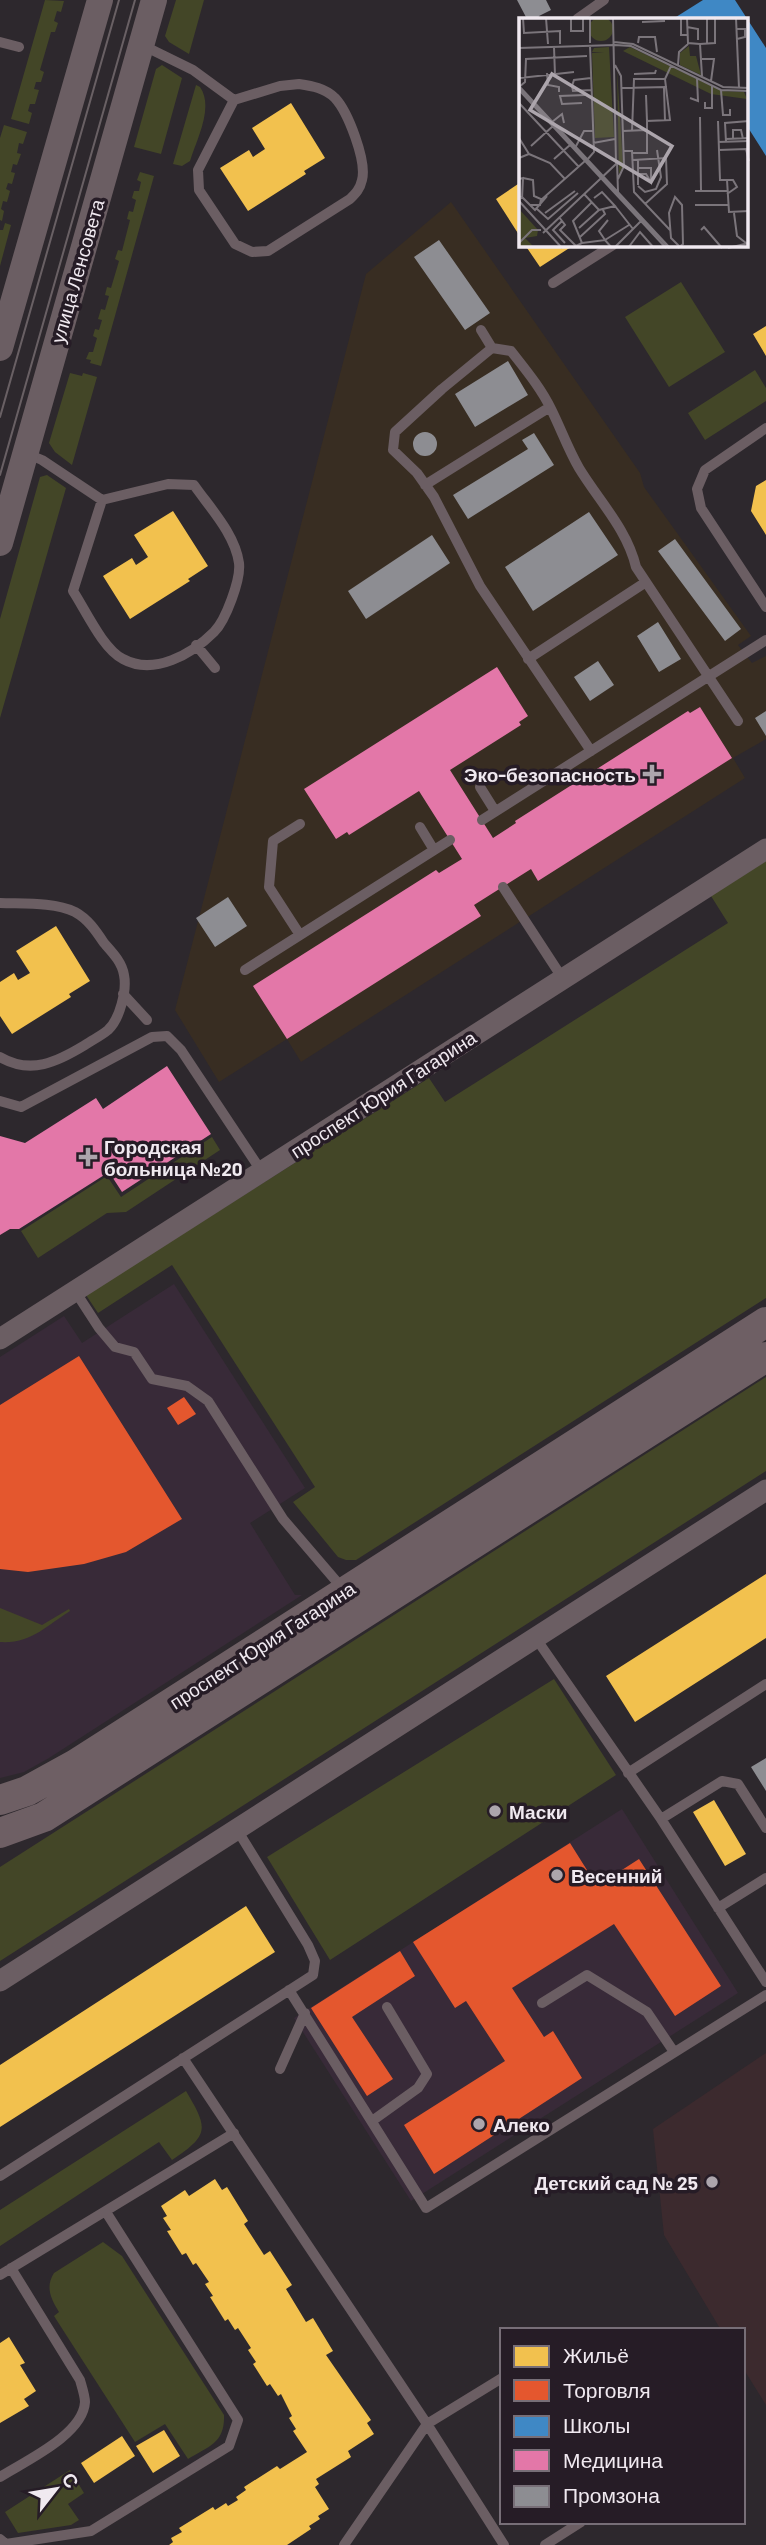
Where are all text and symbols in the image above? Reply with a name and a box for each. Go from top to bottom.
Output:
inset map [519,18,748,247]
street label: улица Ленсовета [45,196,109,346]
place label: Эко-безопасность [464,763,636,786]
marker: Эко-безопасность [642,764,662,784]
street label: проспект Юрия Гагарина [286,1025,480,1163]
place label: Городская больница №20 [104,1135,243,1180]
marker: Городская больница №20 [78,1147,98,1167]
street label: проспект Юрия Гагарина [165,1576,359,1714]
place label: Маски [509,1800,567,1823]
marker: Маски [487,1803,503,1819]
place label: Весенний [571,1864,662,1887]
marker: Весенний [549,1867,565,1883]
place label: Алеко [493,2113,550,2136]
marker: Алеко [471,2116,487,2132]
place label: Детский сад № 25 [535,2171,698,2194]
marker: Детский сад № 25 [704,2174,720,2190]
legend [500,2328,745,2524]
text: Жильё [563,2342,629,2367]
text: Торговля [563,2377,651,2402]
text: Школы [563,2412,630,2437]
text: Медицина [563,2447,663,2472]
north arrow [21,2454,91,2524]
text: С [58,2468,85,2492]
text: Промзона [563,2482,660,2507]

